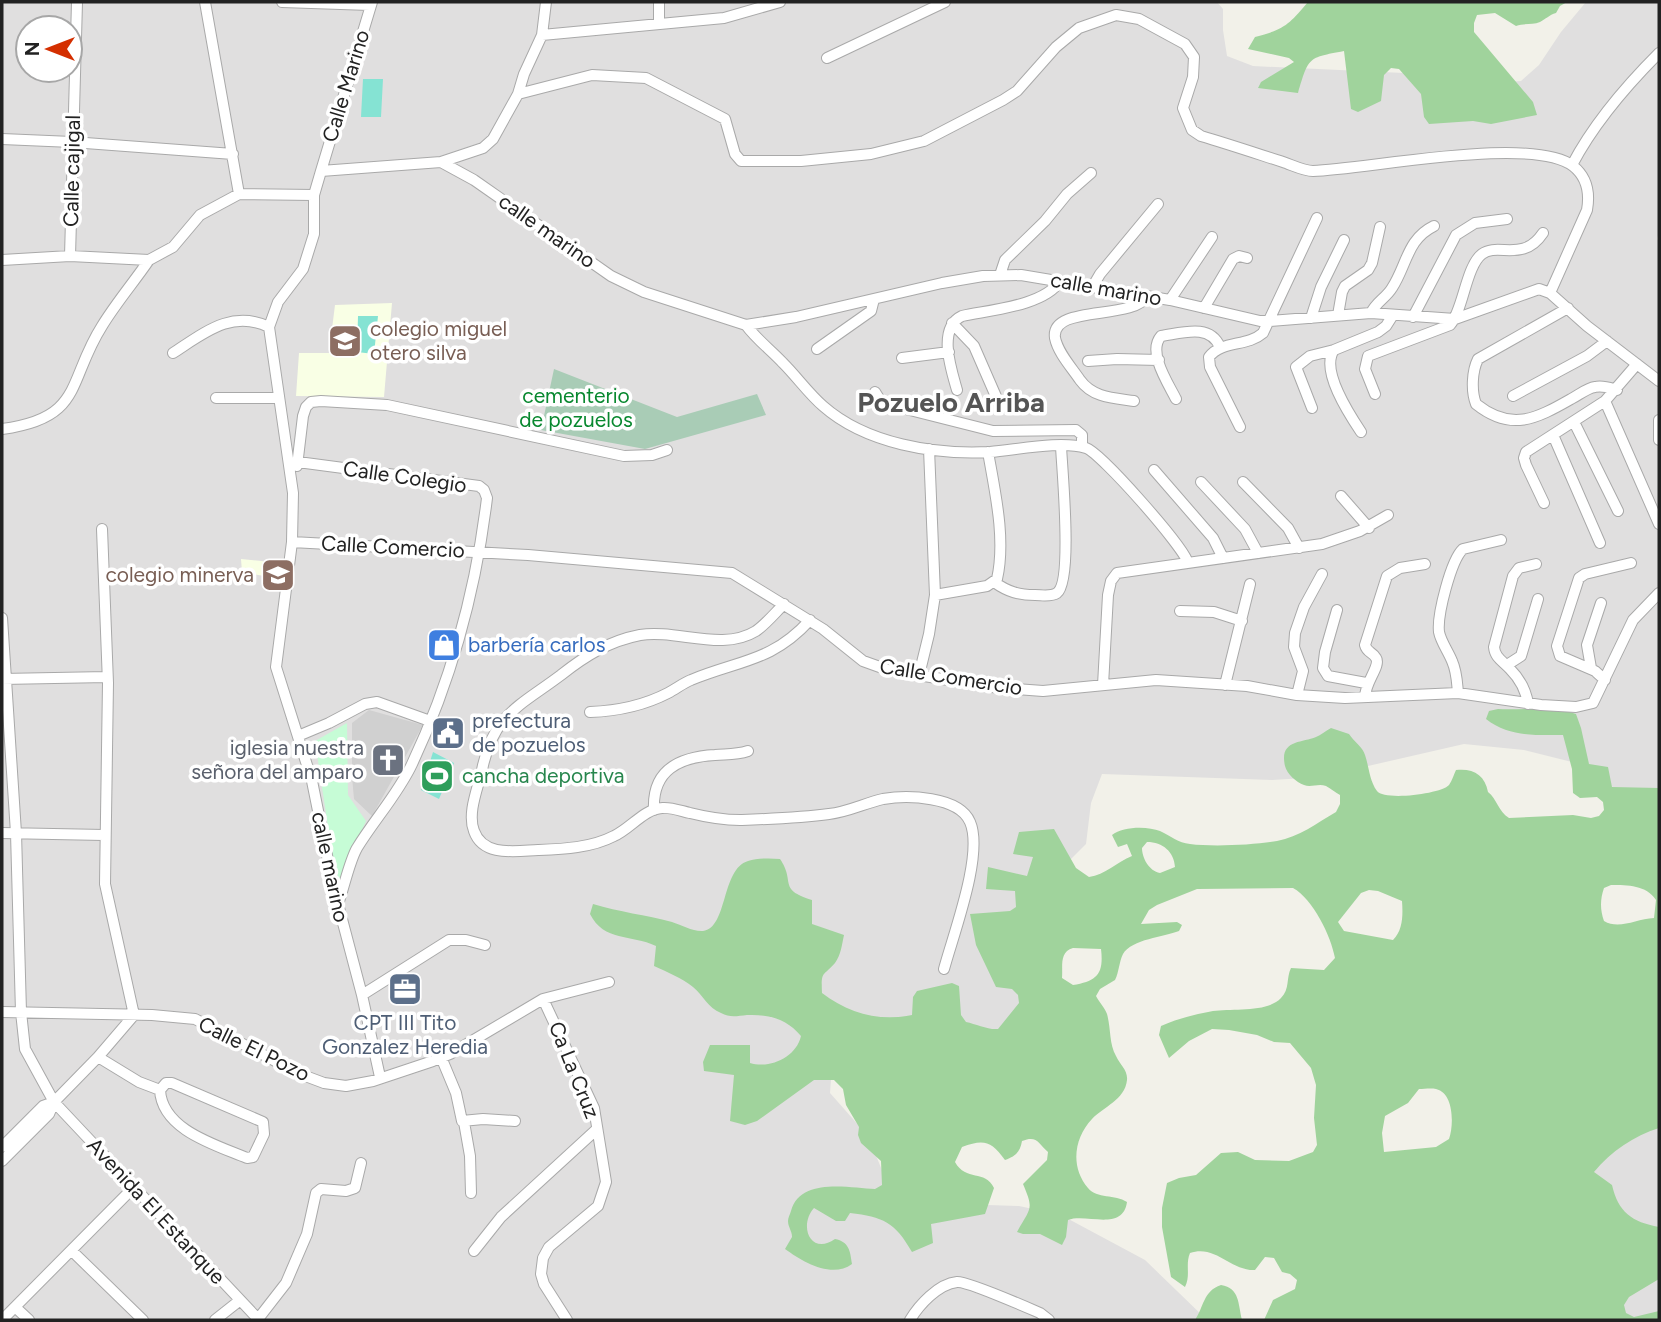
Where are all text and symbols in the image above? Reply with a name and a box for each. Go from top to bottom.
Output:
north arrow [14,14,84,84]
street label: Calle Marino [317,27,374,145]
text: N [21,42,44,56]
street label: Calle cajigal [58,115,85,227]
street label: calle marino [494,188,601,273]
street label: calle marino [1049,266,1164,311]
place label: colegio miguel otero silva [370,316,507,365]
school or university icon: colegio miguel otero silva [326,322,364,360]
park label: cementerio de pozuelos [519,383,633,432]
district label: Pozuelo Arriba [857,385,1045,419]
street label: Calle Colegio [342,455,468,498]
street label: Calle Comercio [321,530,466,563]
school or university icon: colegio minerva [259,556,297,594]
place label: colegio minerva [105,562,254,587]
shop icon: barbería carlos [425,626,463,664]
place label: barbería carlos [468,632,606,657]
street label: Calle Comercio [878,653,1024,700]
place label: prefectura de pozuelos [472,708,586,757]
public building icon: prefectura de pozuelos [429,714,467,752]
place label: iglesia nuestra señora del amparo [191,735,364,784]
church icon: iglesia nuestra señora del amparo [369,741,407,779]
sports icon: cancha deportiva [418,757,456,795]
place label: cancha deportiva [462,763,624,788]
street label: calle marino [307,809,354,924]
office icon: CPT III Tito Gonzalez Heredia [386,970,424,1008]
place label: CPT III Tito Gonzalez Heredia [322,1010,488,1059]
street label: Calle El Pozo [195,1011,314,1086]
street label: Ca La Cruz [544,1018,605,1122]
street label: Avenida El Estanque [82,1132,231,1289]

